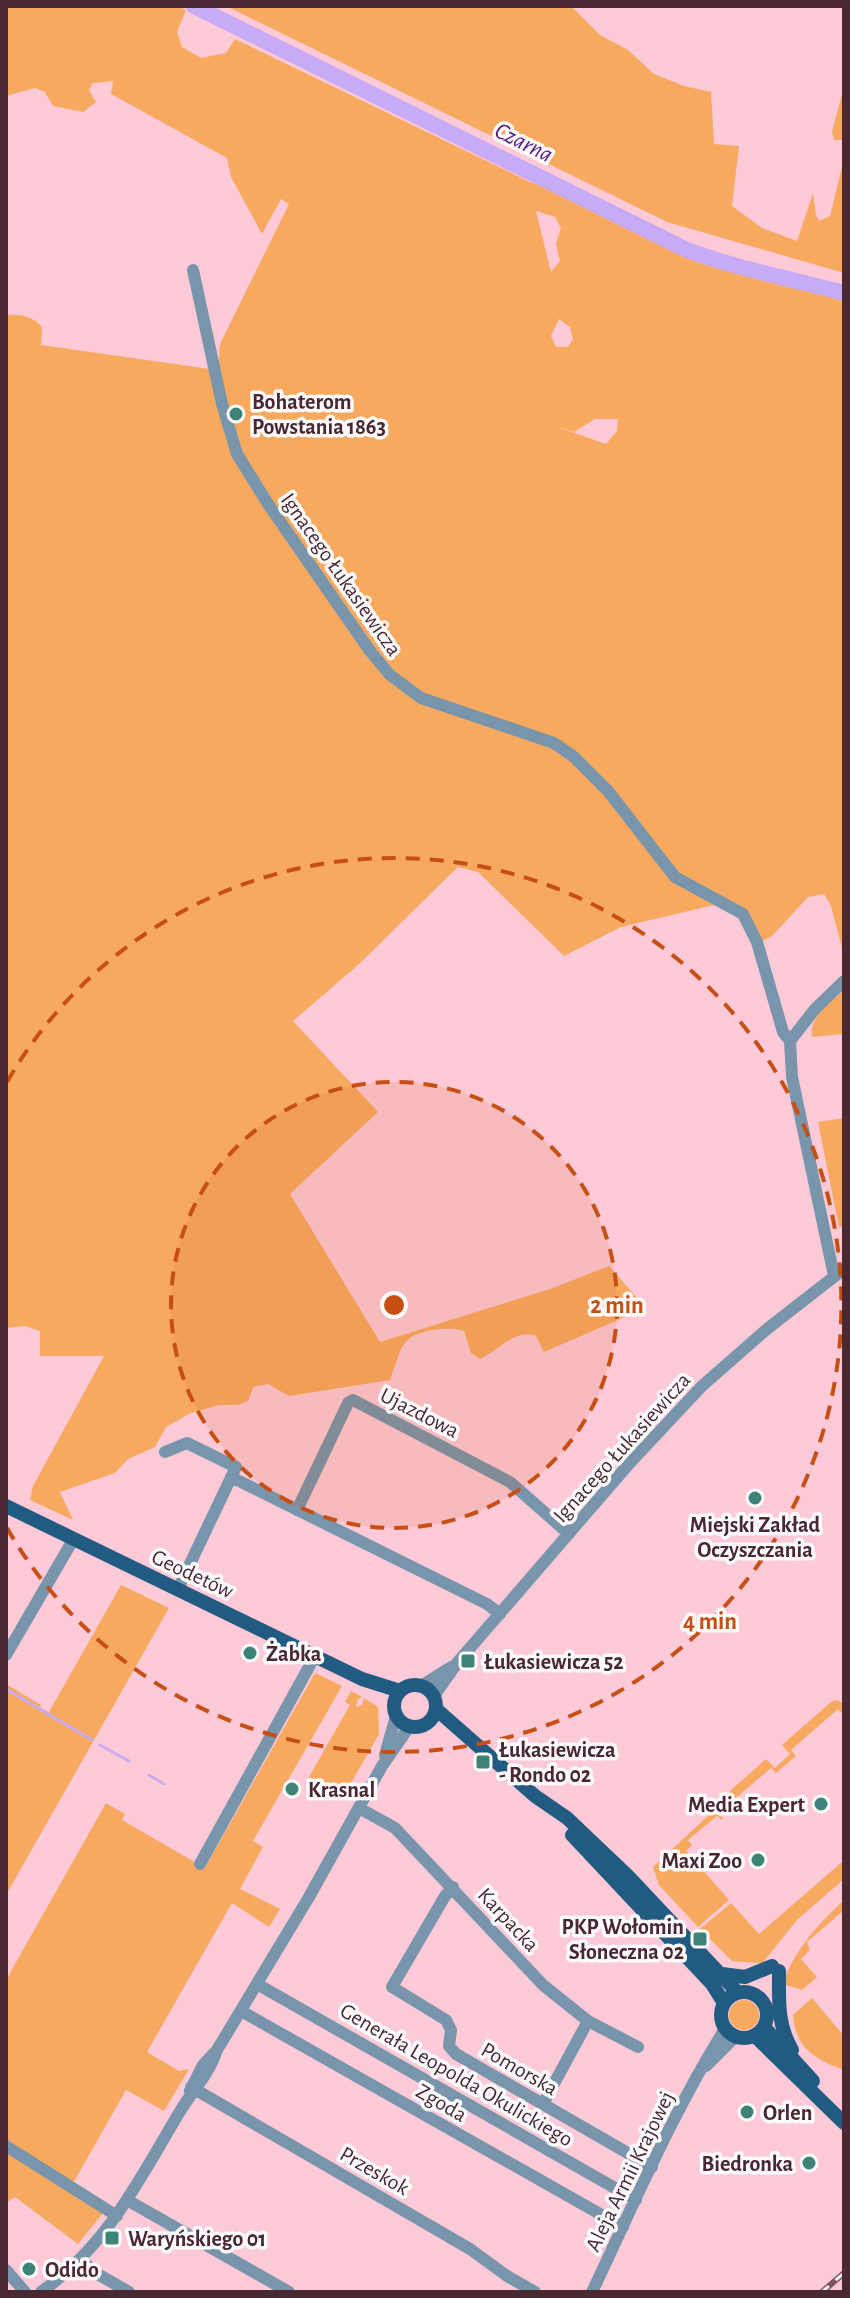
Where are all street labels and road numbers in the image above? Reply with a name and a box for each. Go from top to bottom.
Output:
street label: Ignacego Łukasiewicza [277,489,406,660]
street label: Ignacego Łukasiewicza [549,1369,694,1527]
street label: Ujazdowa [377,1384,462,1442]
street label: Geodetów [148,1545,237,1602]
street label: Karpacka [473,1883,543,1956]
street label: Generała Leopolda Okulickiego [336,1999,577,2151]
street label: Pomorska [477,2038,562,2099]
street label: Zgoda [412,2080,471,2126]
street label: Aleja Armii Krajowej [582,2088,678,2255]
street label: Przeskok [336,2142,413,2199]

